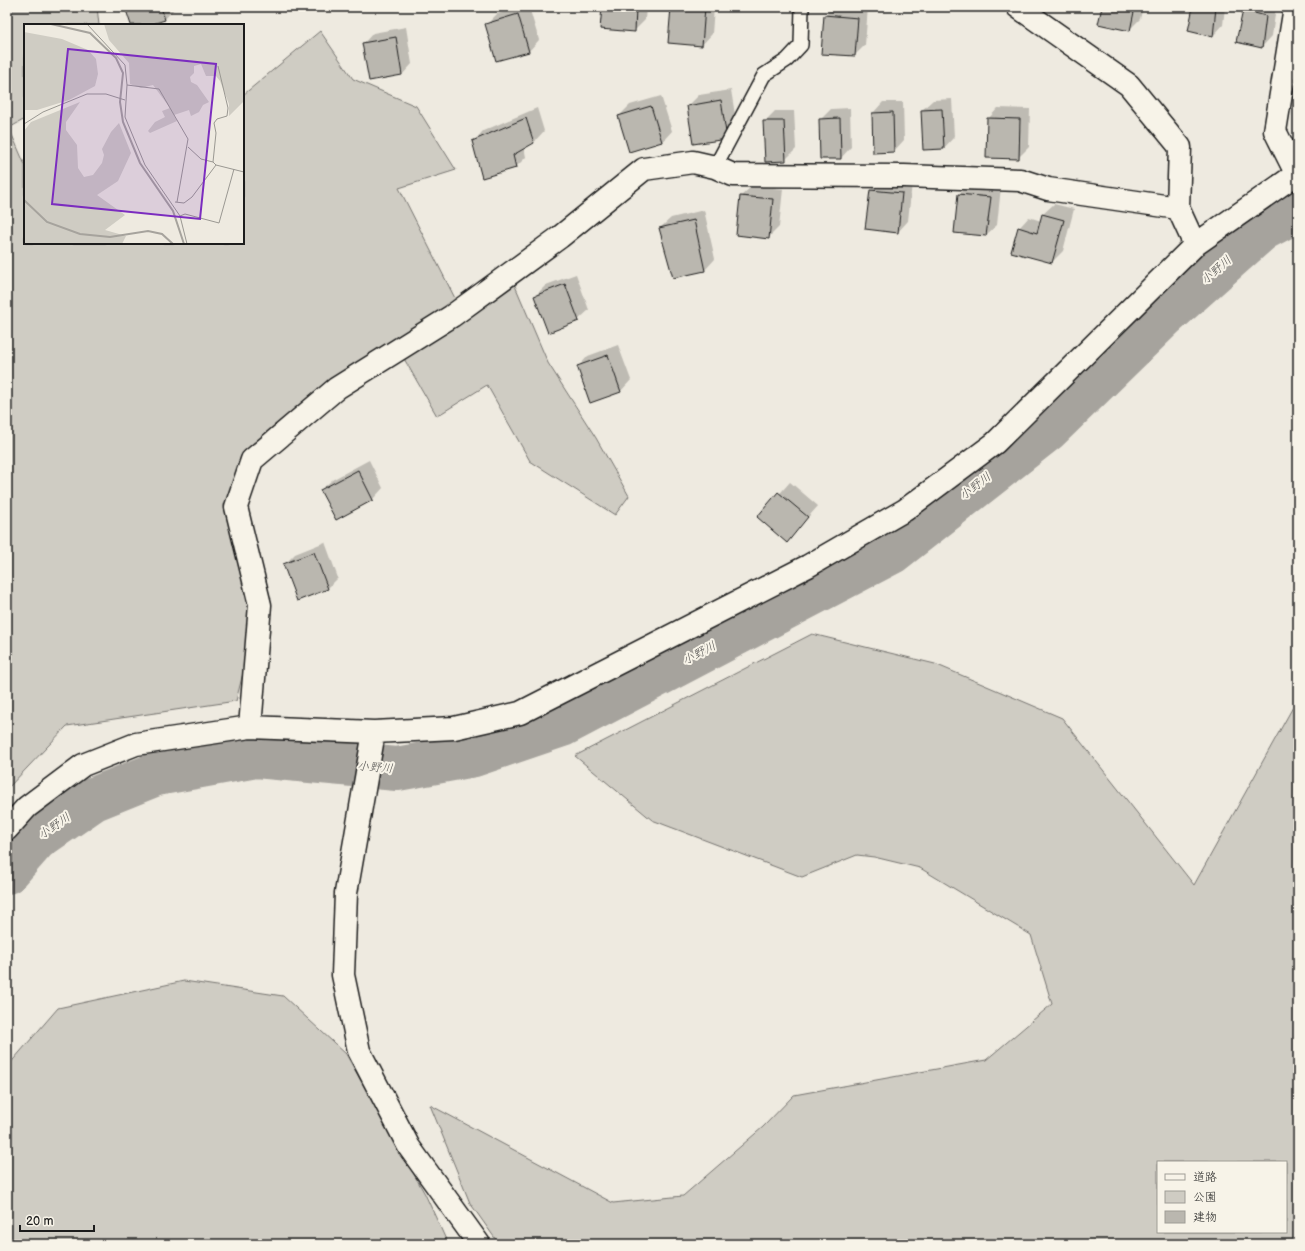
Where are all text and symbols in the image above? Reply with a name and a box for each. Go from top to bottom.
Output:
inset map [24,24,244,244]
water label: 小野川 [1198,253,1235,288]
water label: 小野川 [957,469,994,503]
water label: 小野川 [680,638,719,669]
water label: 小野川 [356,758,394,777]
water label: 小野川 [35,810,73,843]
legend [1157,1161,1287,1233]
text: 道路 [1193,1170,1217,1185]
text: 公園 [1193,1190,1217,1205]
scale bar [20,1207,94,1233]
text: 建物 [1193,1210,1217,1225]
text: 20 m [26,1214,53,1229]

